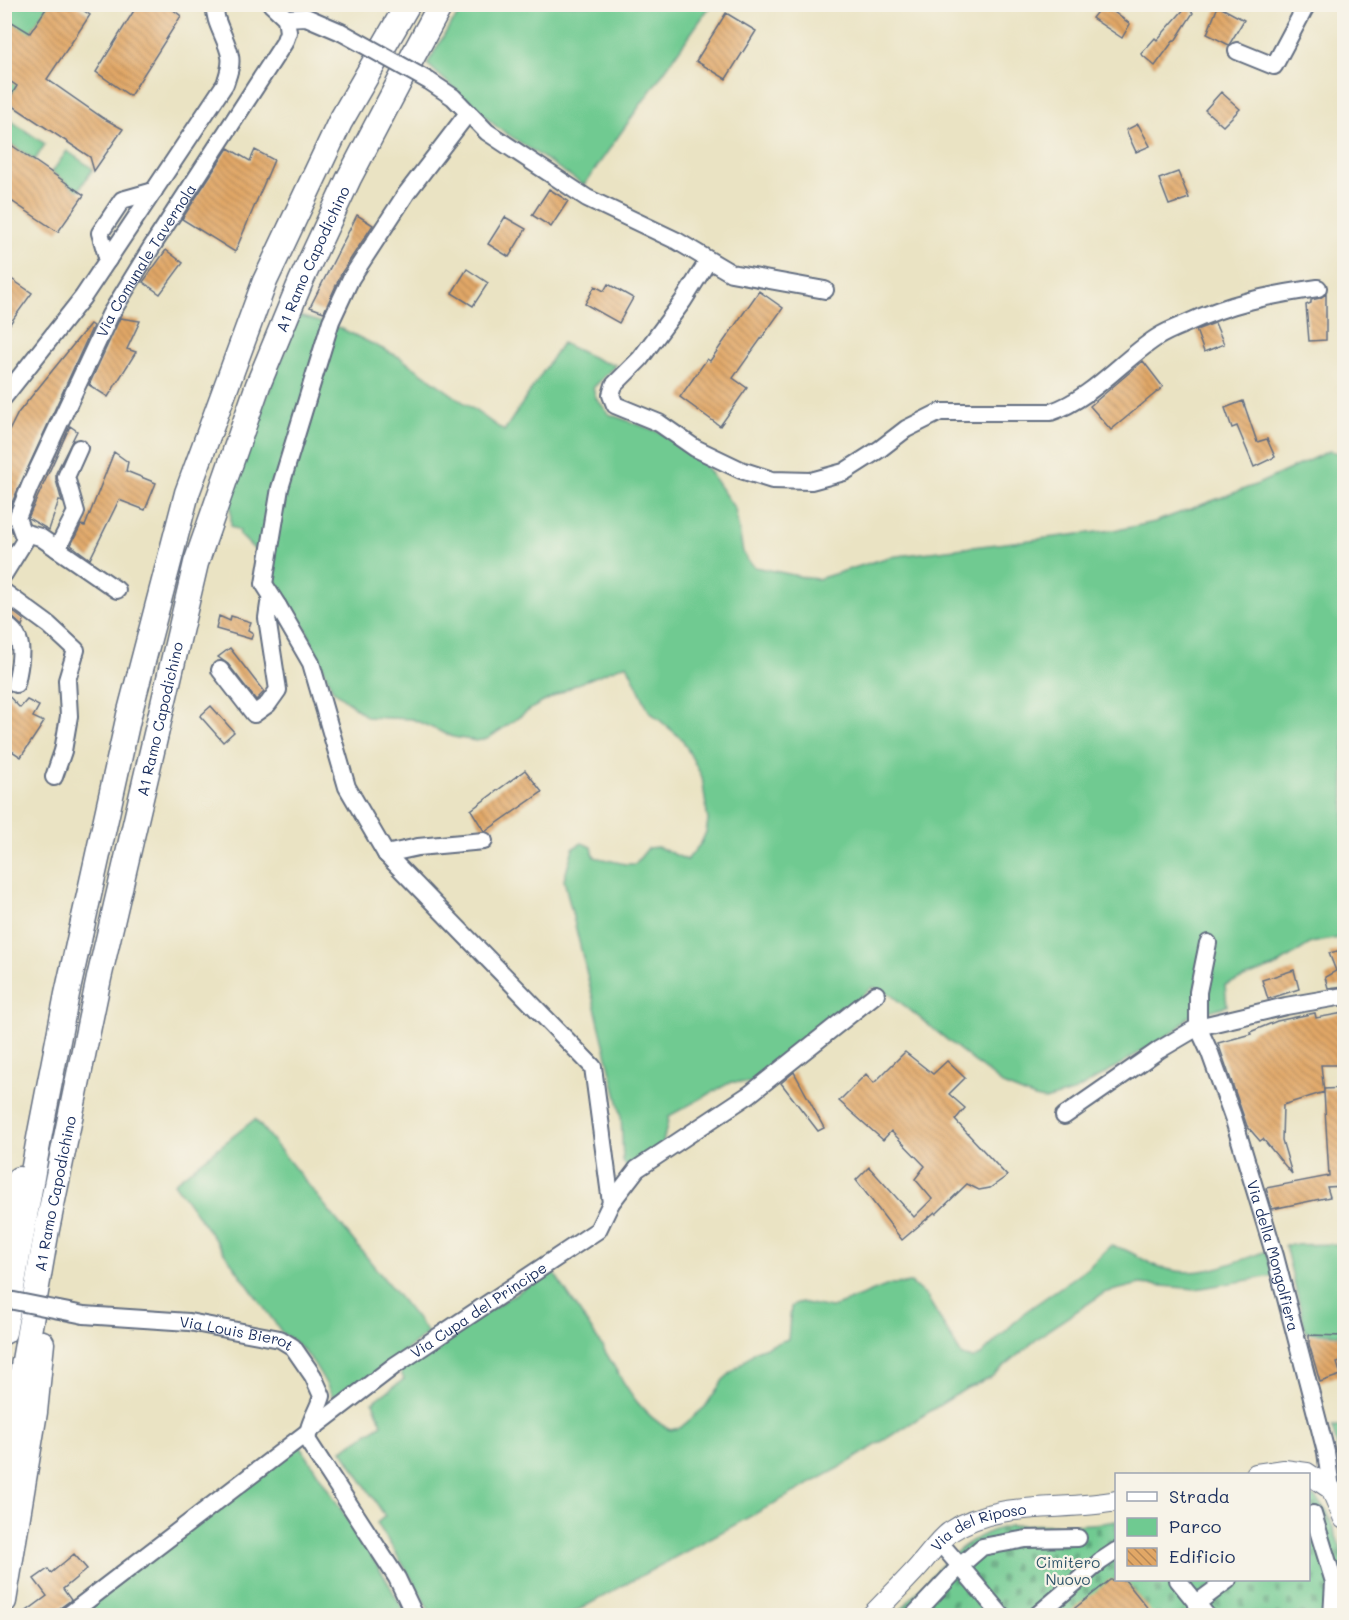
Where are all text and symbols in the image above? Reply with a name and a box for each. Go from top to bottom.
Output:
street label: Via Comunale Tavernola [91,180,200,340]
street label: A1 Ramo Capodichino [271,183,354,335]
street label: A1 Ramo Capodichino [132,640,187,798]
street label: A1 Ramo Capodichino [30,1114,80,1273]
street label: Via della Mongolfiera [1243,1178,1304,1333]
street label: Via Cupa del Principe [406,1257,550,1362]
street label: Via Louis Bierot [179,1311,298,1355]
legend [1115,1473,1310,1581]
text: Strada [1169,1484,1230,1508]
street label: Via del Riposo [926,1499,1027,1555]
text: Parco [1169,1514,1222,1538]
text: Edificio [1169,1544,1236,1568]
park label: Cimitero Nuovo [1036,1552,1100,1589]

